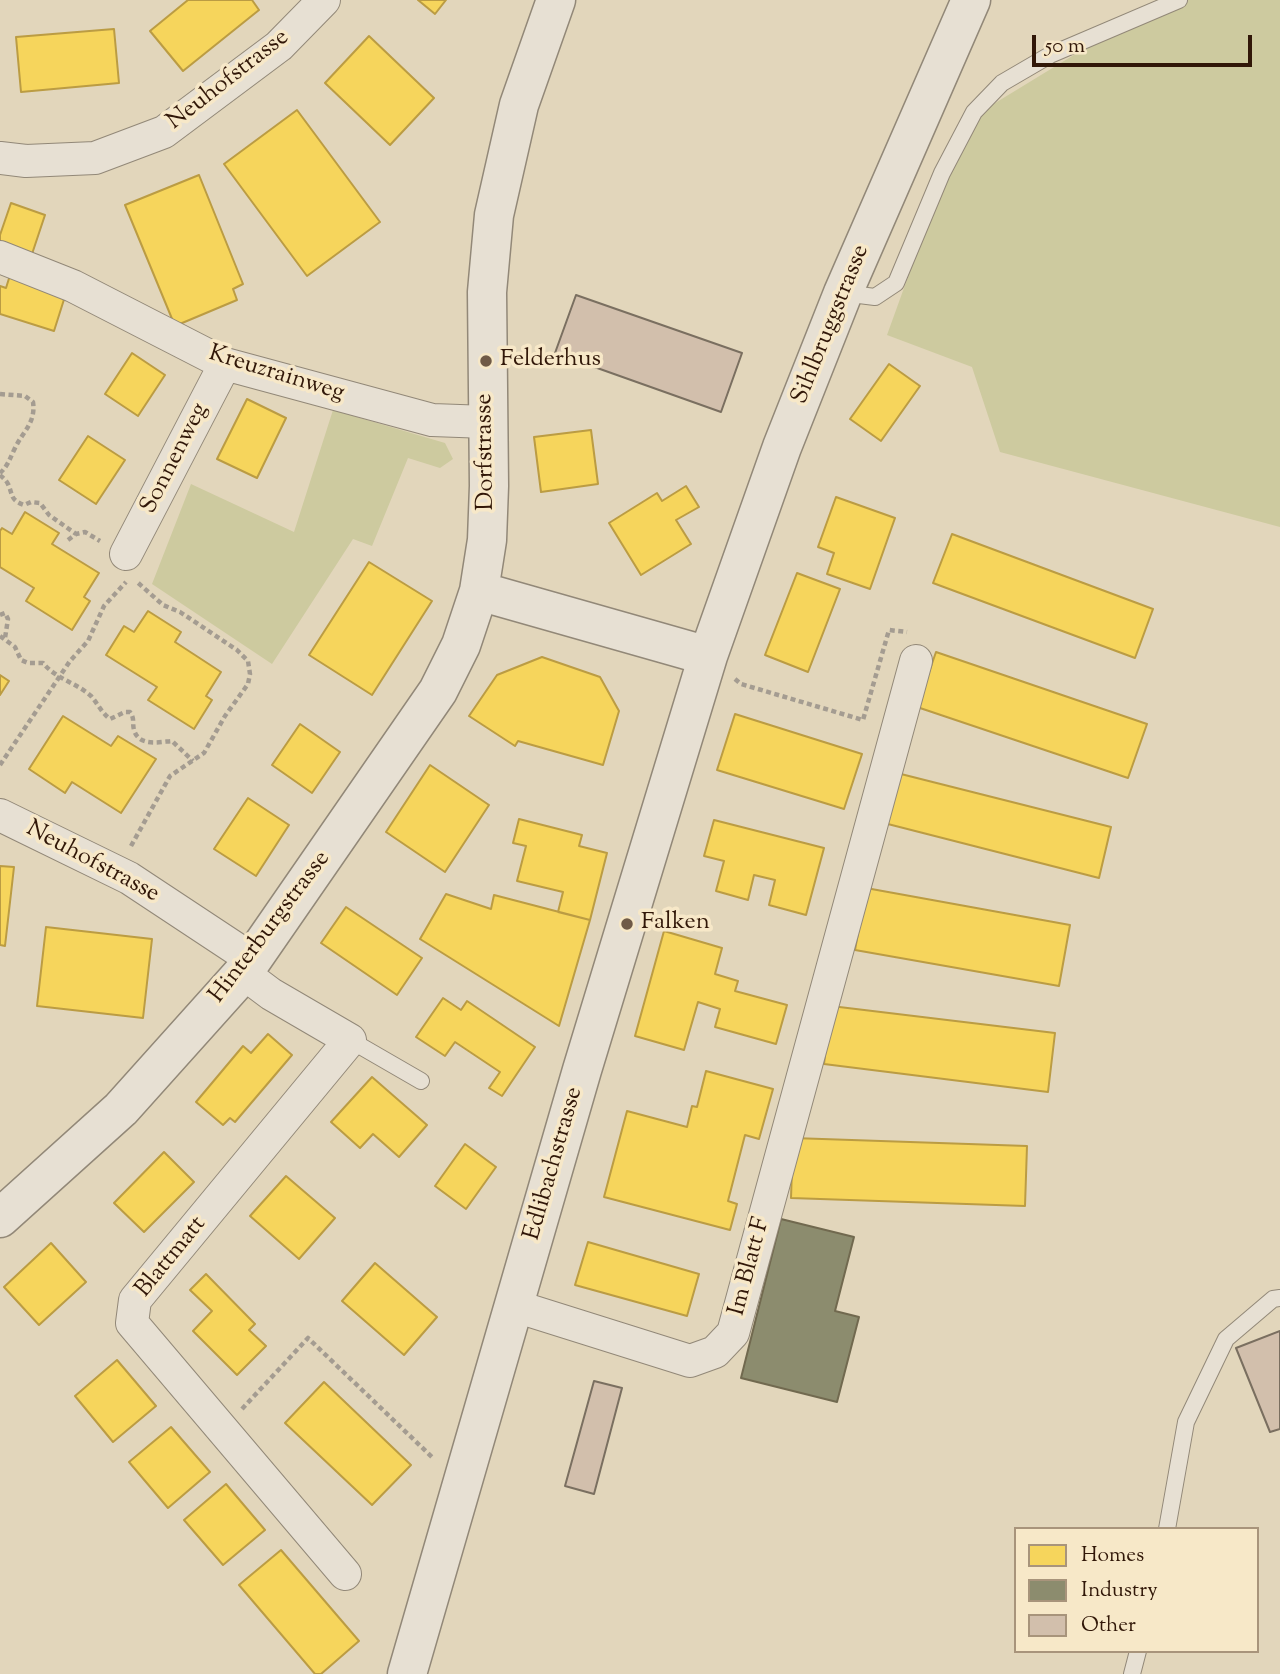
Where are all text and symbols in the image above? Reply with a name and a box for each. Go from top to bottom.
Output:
scale bar [1035,21,1256,65]
street label: Neuhofstrasse [162,24,296,138]
text: 50 m [1045,32,1085,62]
street label: Sihlbruggstrasse [787,241,877,409]
street label: Kreuzrainweg [205,341,347,409]
place label: Felderhus [500,347,601,375]
marker: Felderhus [478,353,494,369]
street label: Dorfstrasse [472,393,502,511]
street label: Sonnenweg [136,399,216,519]
street label: Neuhofstrasse [20,816,164,910]
street label: Hinterburgstrasse [204,846,338,1010]
place label: Falken [641,910,710,938]
marker: Falken [619,916,635,932]
street label: Edlibachstrasse [519,1084,591,1244]
street label: Blattmatt [131,1212,213,1304]
street label: Im Blatt F [724,1215,778,1319]
legend [1014,1527,1259,1653]
text: Homes [1081,1541,1144,1571]
text: Industry [1081,1576,1158,1606]
text: Other [1081,1611,1136,1641]

